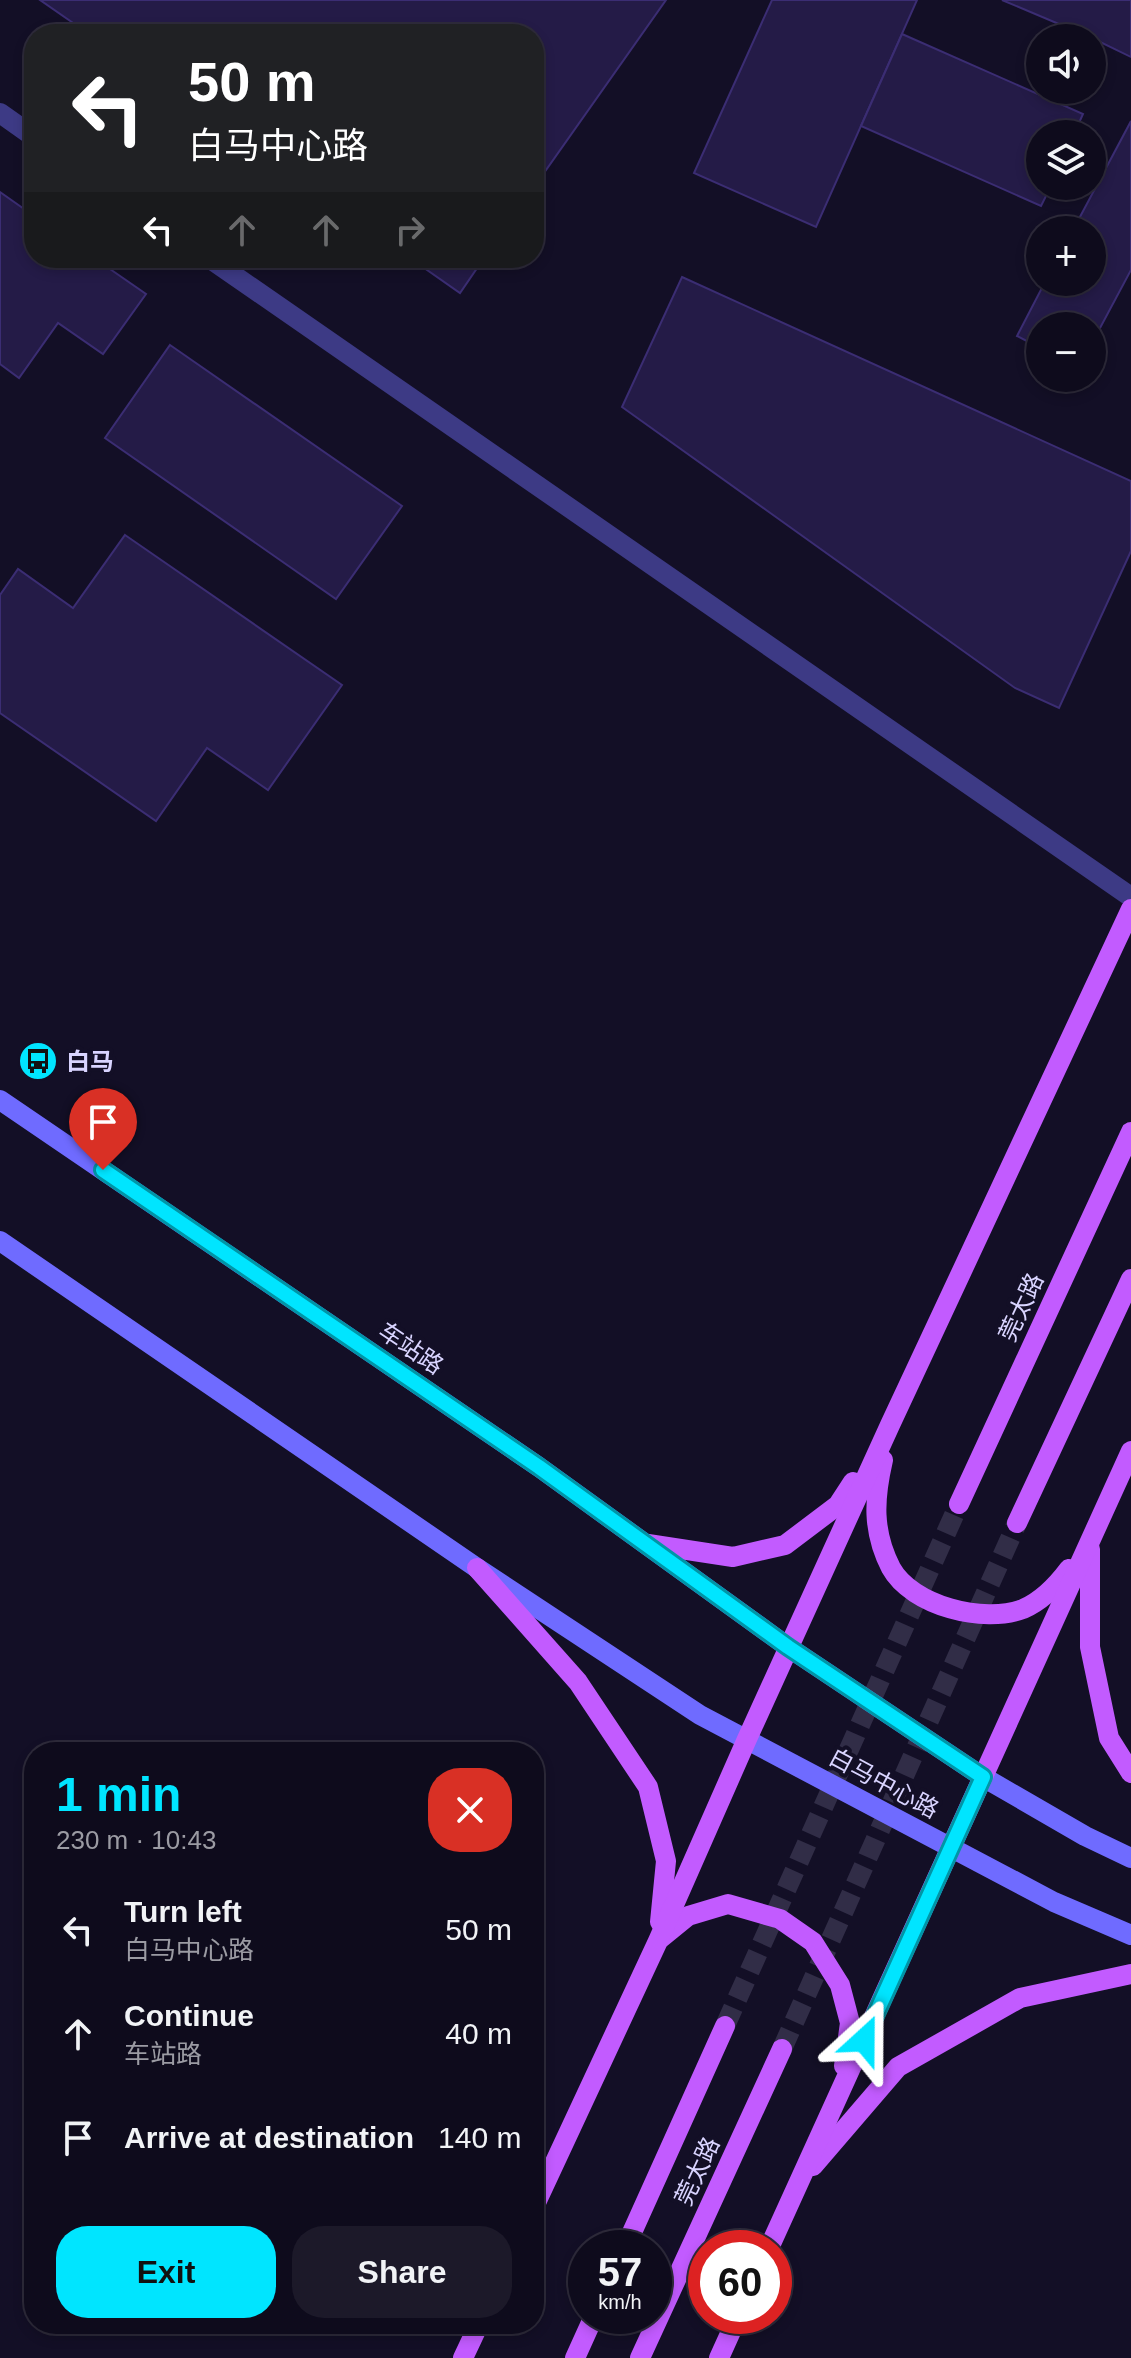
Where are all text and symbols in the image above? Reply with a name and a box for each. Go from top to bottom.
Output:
map controls [1026,24,1106,392]
button: sound [1026,24,1106,104]
text: 50 m [188,50,316,113]
icon: left [56,56,160,160]
button: layers [1026,120,1106,200]
text: 白马中心路 [188,125,368,166]
icon: left [136,208,180,252]
icon: ahead [220,208,264,252]
icon: ahead [304,208,348,252]
icon: right [388,208,432,252]
button: + [1026,216,1106,296]
button: − [1026,312,1106,392]
bus stop icon: 白马 [17,1040,59,1082]
place label: 白马 [66,1048,114,1075]
pin [69,1088,137,1170]
icon: arrive [81,1100,125,1144]
street label: 莞太路 [994,1269,1048,1345]
street label: 车站路 [374,1317,448,1379]
street label: 白马中心路 [825,1743,943,1823]
text: 1 min [56,1768,181,1821]
button: close [428,1768,512,1852]
text: 230 m · 10:43 [56,1825,216,1855]
text: Turn left [124,1895,242,1928]
icon: left [56,1908,100,1952]
text: 50 m [445,1913,512,1946]
text: 白马中心路 [124,1935,254,1965]
position arrow [822,1998,906,2082]
text: Continue [124,1999,254,2032]
icon: ahead [56,2012,100,2056]
text: 40 m [445,2017,512,2050]
text: 车站路 [124,2039,202,2069]
icon: arrive [56,2116,100,2160]
text: Arrive at destination [124,2121,414,2154]
text: 140 m [438,2121,521,2154]
street label: 莞太路 [670,2133,724,2209]
button: Exit [56,2226,276,2318]
button: Share [292,2226,512,2318]
speed limit sign: 60 [688,2230,792,2334]
text: 57 [598,2250,642,2294]
text: km/h [598,2291,642,2313]

